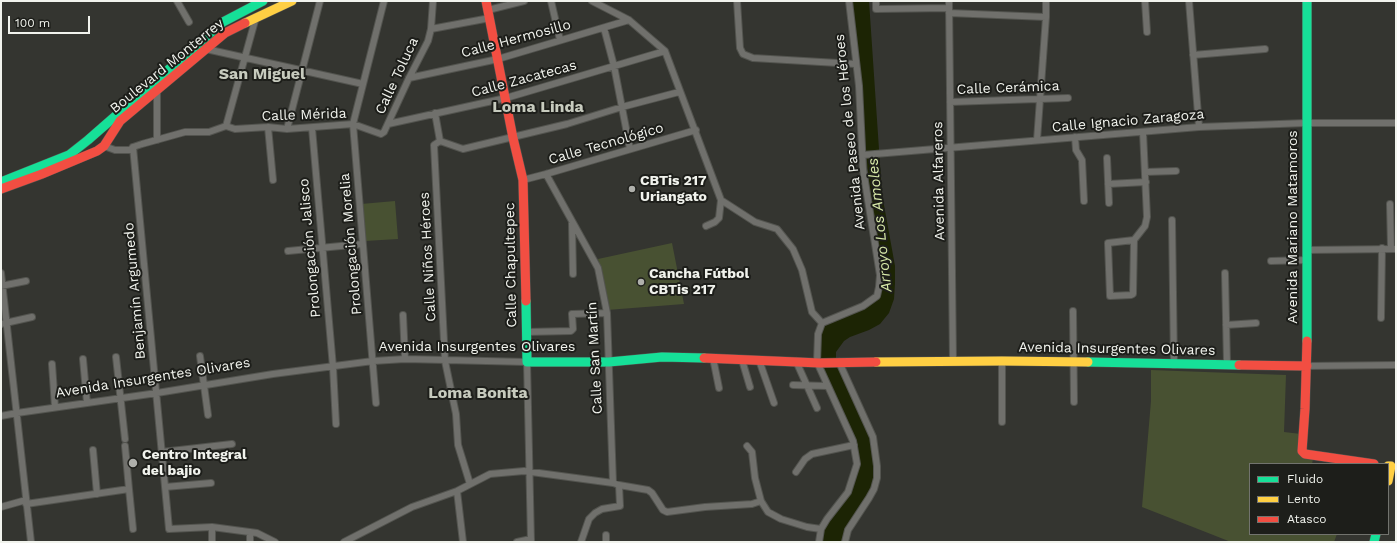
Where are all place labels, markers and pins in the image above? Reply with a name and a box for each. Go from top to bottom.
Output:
place label: CBTis 217 Uriangato [640,173,707,206]
marker: CBTis 217 Uriangato [627,184,637,194]
place label: Cancha Fútbol CBTis 217 [649,266,749,298]
marker: Cancha Fútbol CBTis 217 [636,277,646,287]
place label: Centro Integral del bajio [142,447,246,480]
marker: Centro Integral del bajio [127,457,139,469]

